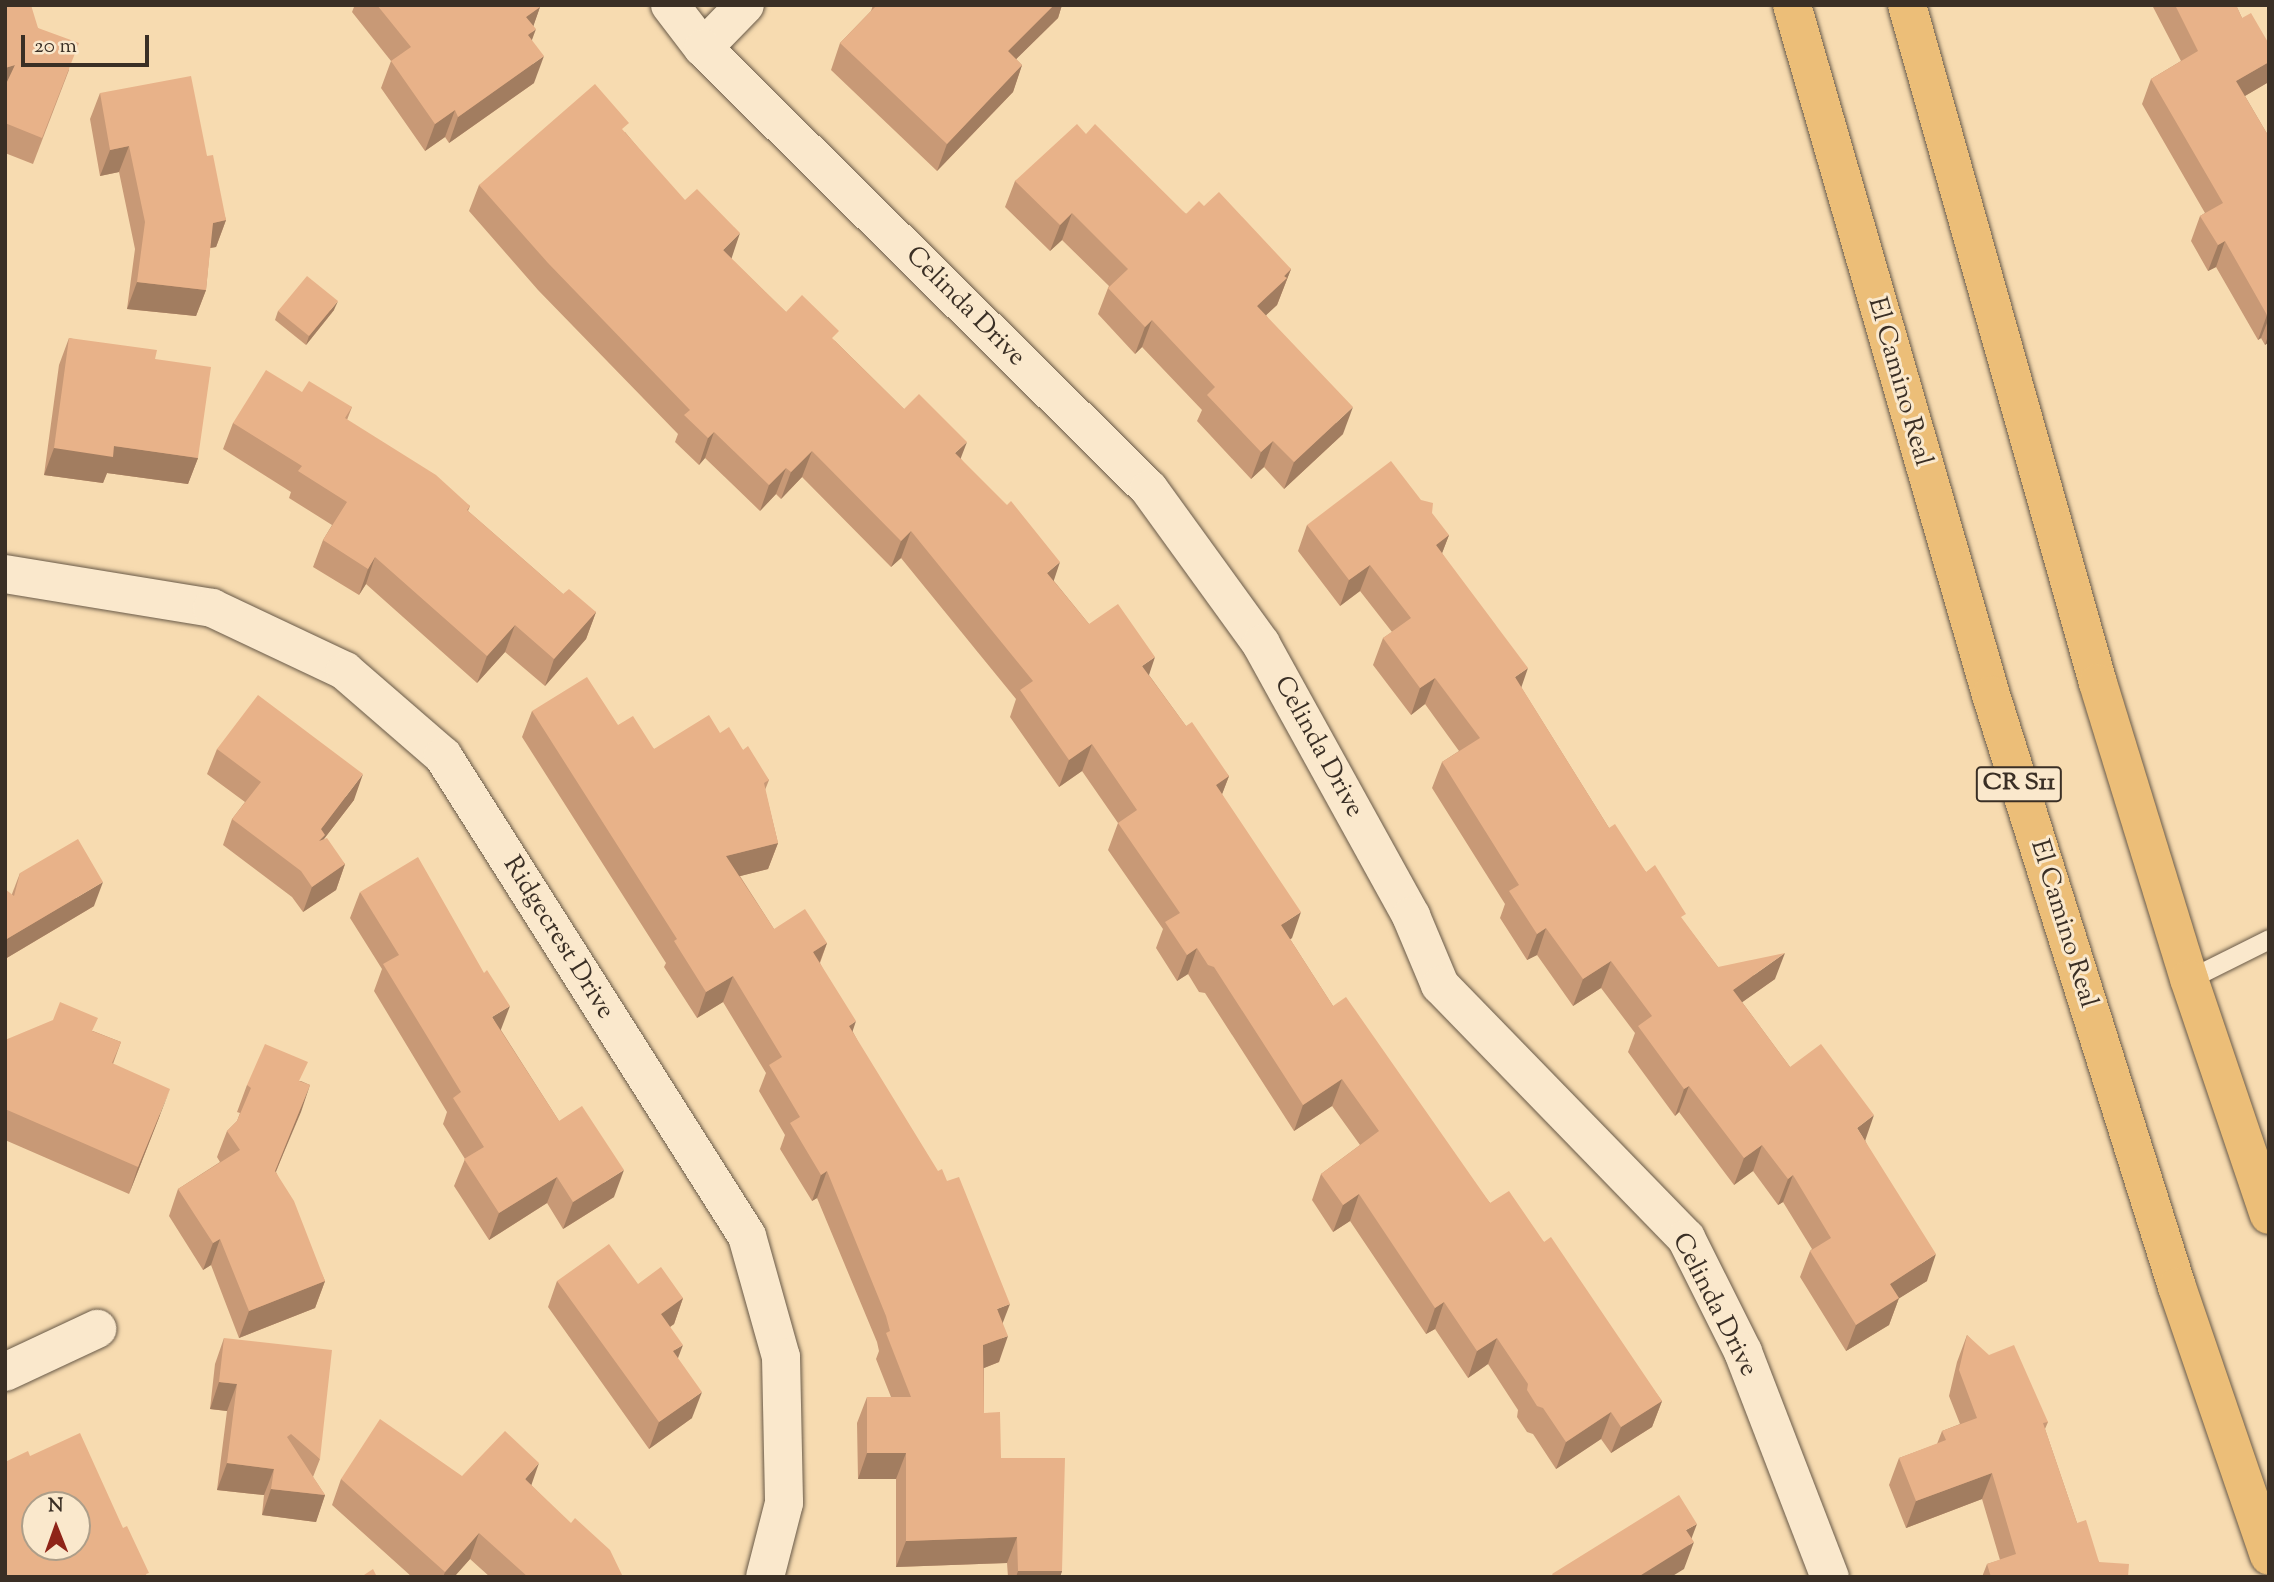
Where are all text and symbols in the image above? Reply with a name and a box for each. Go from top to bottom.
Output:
scale bar [24,21,152,65]
text: 20 m [34,32,77,62]
street label: Celinda Drive [899,241,1031,373]
street label: El Camino Real [1860,294,1938,470]
street label: Celinda Drive [1266,671,1370,823]
road number: CR S11 [1975,764,2063,804]
street label: El Camino Real [2023,836,2103,1012]
street label: Ridgecrest Drive [496,851,620,1025]
street label: Celinda Drive [1665,1228,1763,1382]
north arrow [21,1491,91,1561]
text: N [48,1493,63,1520]

